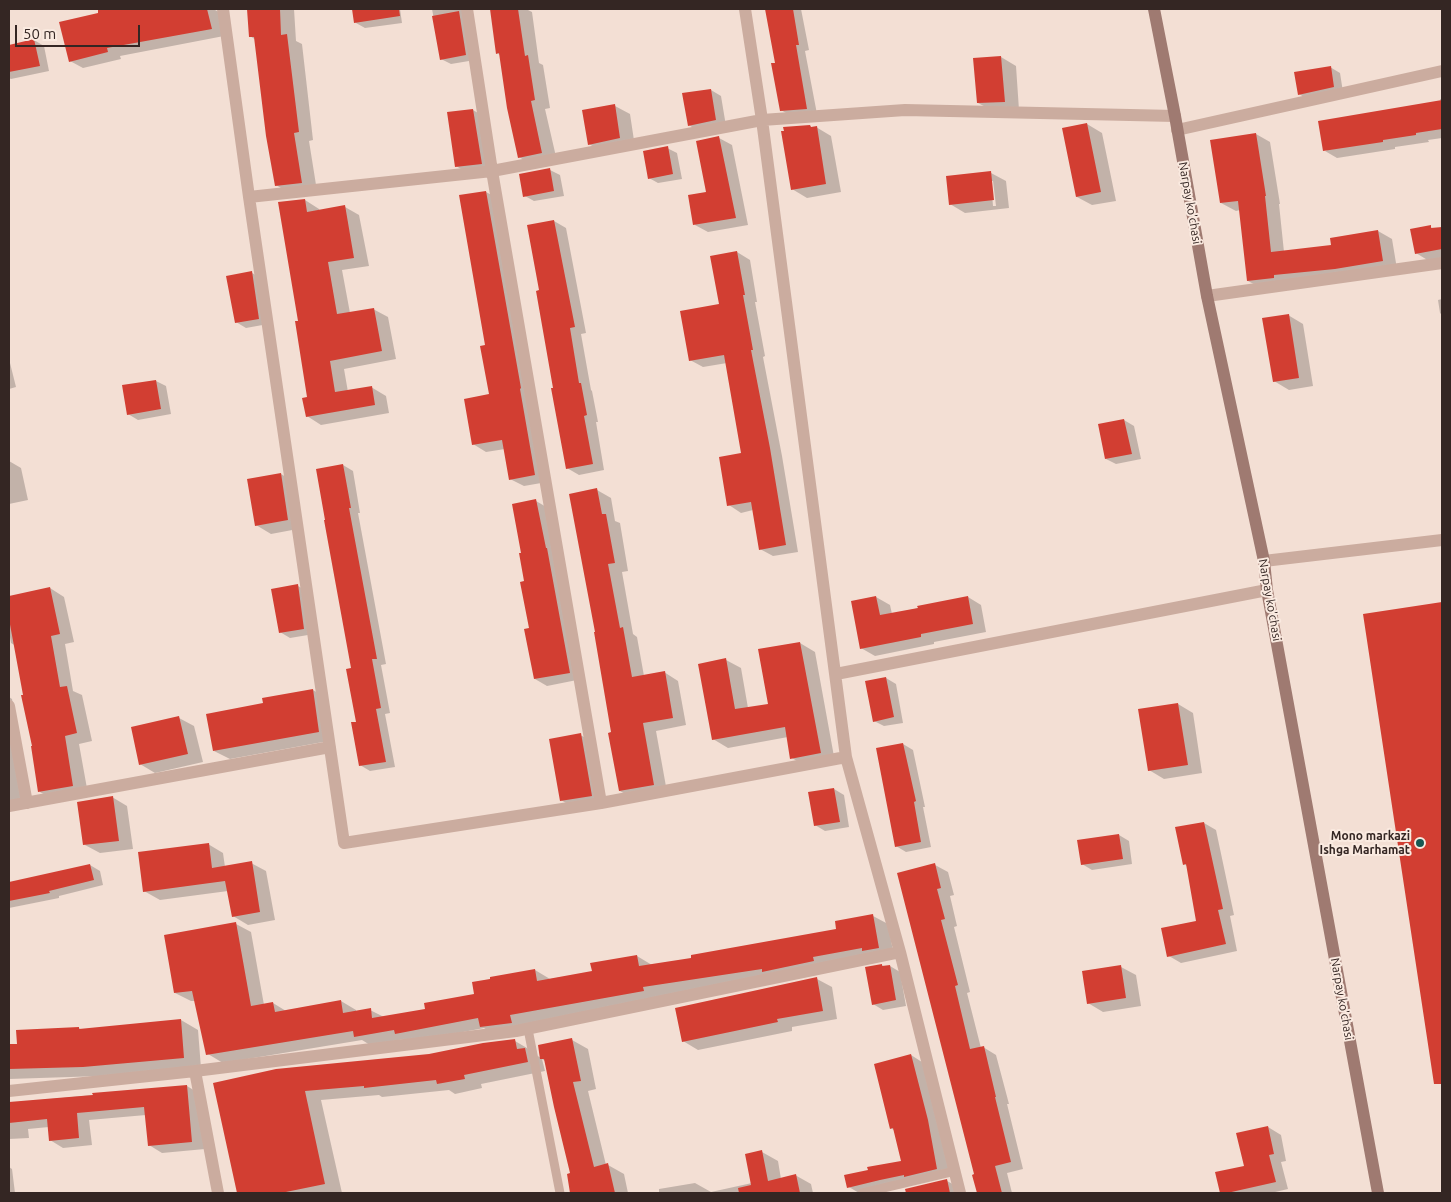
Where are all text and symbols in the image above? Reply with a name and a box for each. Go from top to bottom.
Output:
scale bar [18,15,142,47]
text: 50 m [23,25,56,42]
street label: Narpay ko'chasi [1176,161,1204,245]
street label: Narpay ko'chasi [1256,558,1284,642]
place label: Mono markazi Ishga Marhamat [1320,829,1410,857]
marker: Mono markazi Ishga Marhamat [1414,837,1426,849]
street label: Narpay ko'chasi [1328,957,1356,1041]

